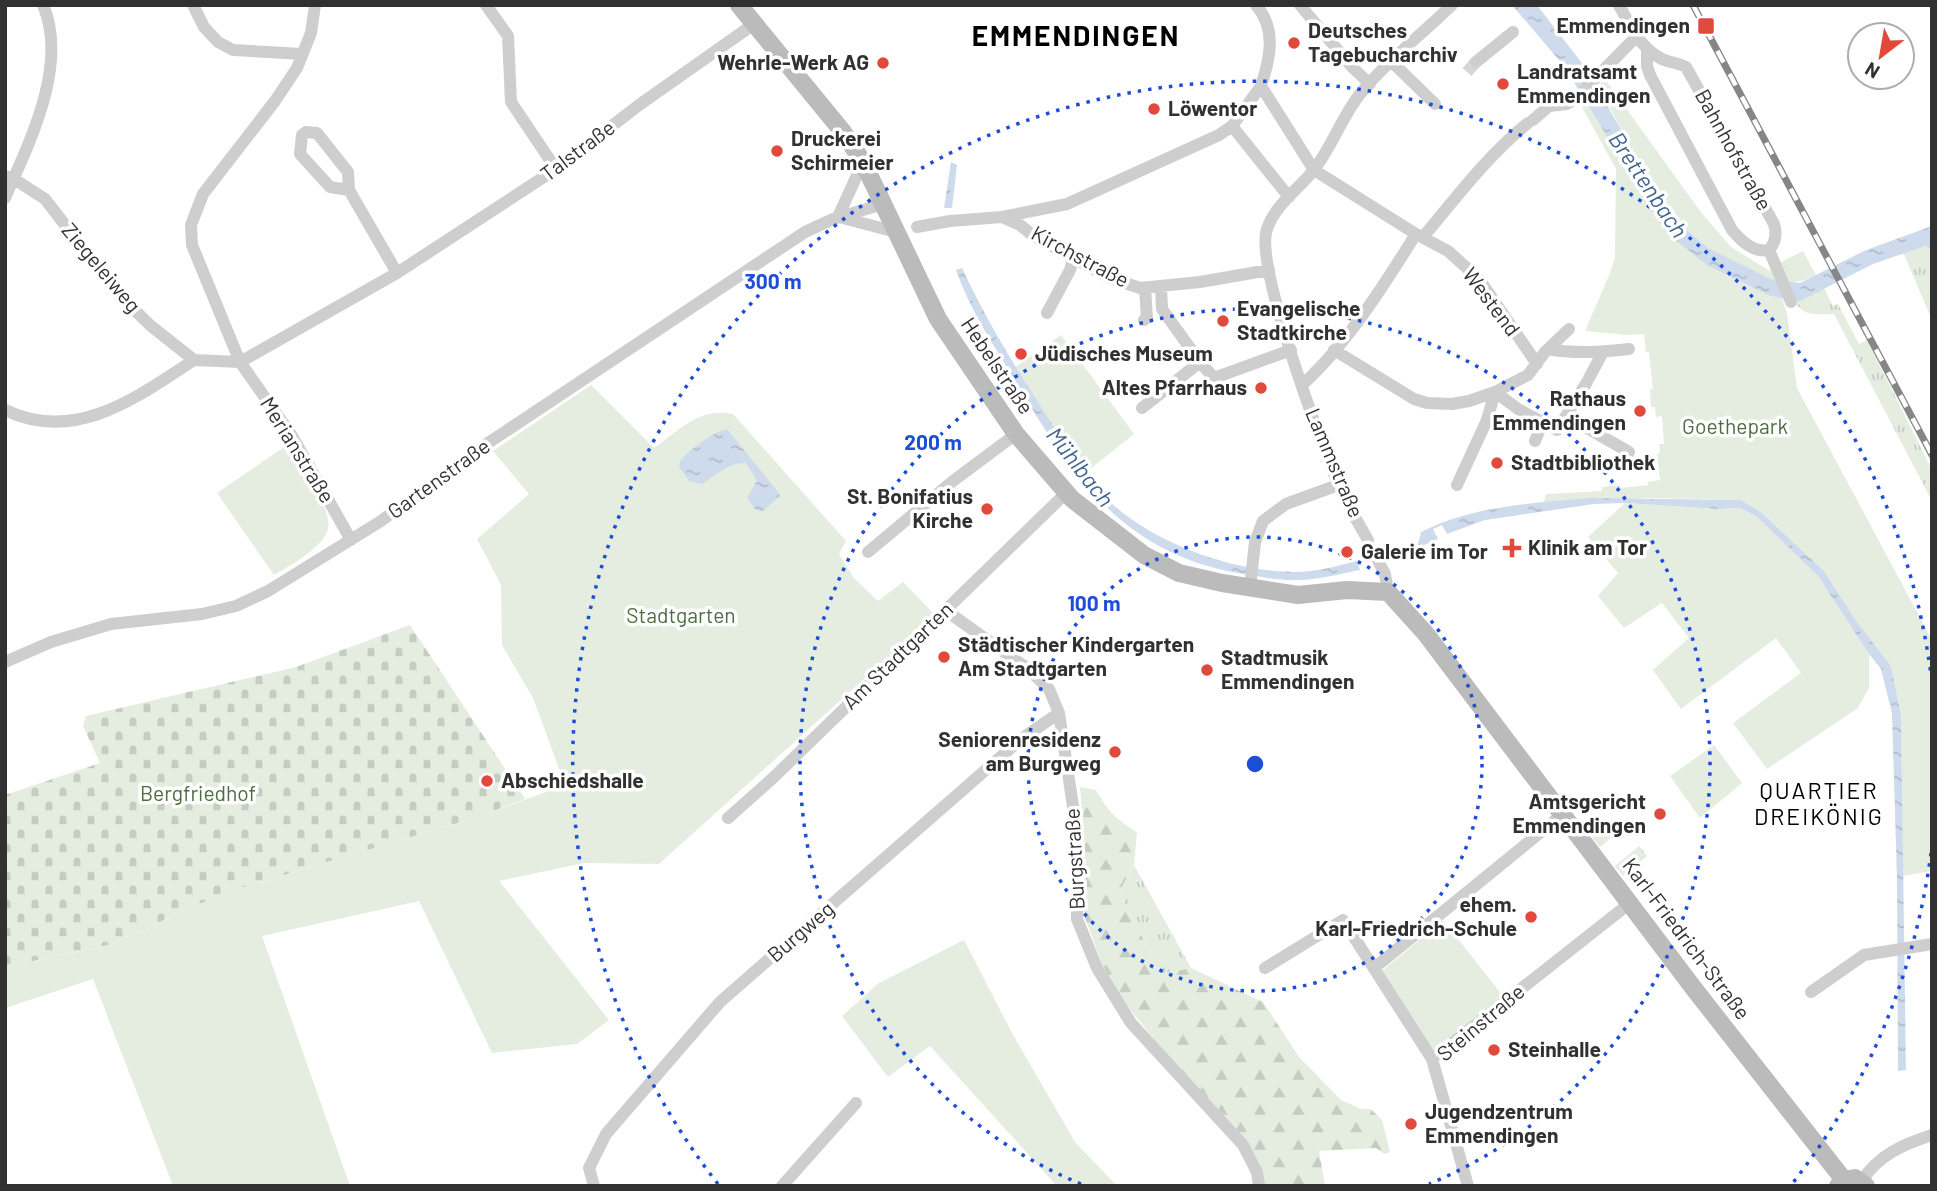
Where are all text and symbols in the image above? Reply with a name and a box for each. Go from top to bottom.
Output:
place label: Emmendingen [1556,12,1690,37]
marker: Emmendingen [1696,16,1716,36]
place label: Deutsches Tagebucharchiv [1308,17,1458,66]
district label: EMMENDINGEN [972,18,1180,52]
north arrow [1846,21,1916,91]
marker: Deutsches Tagebucharchiv [1286,35,1302,51]
place label: Wehrle-Werk AG [717,49,869,74]
marker: Wehrle-Werk AG [875,55,891,71]
place label: Landratsamt Emmendingen [1517,58,1651,107]
text: N [1861,58,1883,84]
marker: Landratsamt Emmendingen [1495,76,1511,92]
street label: Bahnhofstraße [1691,84,1778,214]
place label: Löwentor [1168,95,1257,120]
marker: Löwentor [1146,101,1162,117]
street label: Talstraße [535,114,619,186]
place label: Druckerei Schirmeier [791,125,893,174]
water label: Brettenbach [1603,126,1694,243]
marker: Druckerei Schirmeier [769,143,785,159]
street label: Ziegeleiweg [58,217,147,317]
street label: Kirchstraße [1028,220,1134,292]
street label: Westend [1458,262,1526,340]
text: 300 m [744,268,802,293]
place label: Evangelische Stadtkirche [1237,295,1361,344]
street label: Hebelstraße [957,312,1040,418]
marker: Evangelische Stadtkirche [1215,313,1231,329]
place label: Jüdisches Museum [1035,340,1213,365]
marker: Jüdisches Museum [1013,346,1029,362]
place label: Altes Pfarrhaus [1102,374,1247,399]
marker: Altes Pfarrhaus [1253,380,1269,396]
place label: Rathaus Emmendingen [1492,385,1626,434]
street label: Merianstraße [256,392,341,507]
marker: Rathaus Emmendingen [1632,403,1648,419]
street label: Lammstraße [1301,404,1370,521]
park label: Goethepark [1682,413,1788,438]
water label: Mühlbach [1041,421,1120,512]
text: 200 m [904,429,962,454]
street label: Gartenstraße [382,432,494,523]
place label: Stadtbibliothek [1511,449,1656,474]
marker: Stadtbibliothek [1489,455,1505,471]
place label: St. Bonifatius Kirche [847,483,973,532]
marker: St. Bonifatius Kirche [979,501,995,517]
place label: Klinik am Tor [1528,534,1647,559]
place label: Galerie im Tor [1361,538,1488,563]
marker: Klinik am Tor [1502,538,1522,558]
marker: Galerie im Tor [1339,544,1355,560]
text: 100 m [1067,590,1121,615]
street label: Am Stadtgarten [837,596,957,714]
park label: Stadtgarten [626,602,736,627]
place label: Städtischer Kindergarten Am Stadtgarten [958,631,1194,680]
place label: Stadtmusik Emmendingen [1221,644,1355,693]
marker: Städtischer Kindergarten Am Stadtgarten [936,649,952,665]
marker: Stadtmusik Emmendingen [1199,662,1215,678]
place label: Seniorenresidenz am Burgweg [938,726,1101,775]
marker: Seniorenresidenz am Burgweg [1107,744,1123,760]
centre of rings [1243,752,1267,776]
place label: Abschiedshalle [501,767,644,792]
marker: Abschiedshalle [479,773,495,789]
district label: QUARTIER DREIKÖNIG [1754,776,1884,830]
park label: Bergfriedhof [140,780,256,805]
place label: Amtsgericht Emmendingen [1512,788,1646,837]
marker: Amtsgericht Emmendingen [1652,806,1668,822]
street label: Burgstraße [1058,808,1089,910]
street label: Karl-Friedrich-Straße [1618,852,1756,1024]
place label: ehem. Karl-Friedrich-Schule [1315,891,1517,940]
street label: Burgweg [762,895,838,967]
marker: ehem. Karl-Friedrich-Schule [1523,909,1539,925]
street label: Steinstraße [1431,978,1529,1066]
place label: Steinhalle [1508,1036,1601,1061]
marker: Steinhalle [1486,1042,1502,1058]
place label: Jugendzentrum Emmendingen [1425,1098,1573,1147]
marker: Jugendzentrum Emmendingen [1403,1116,1419,1132]

